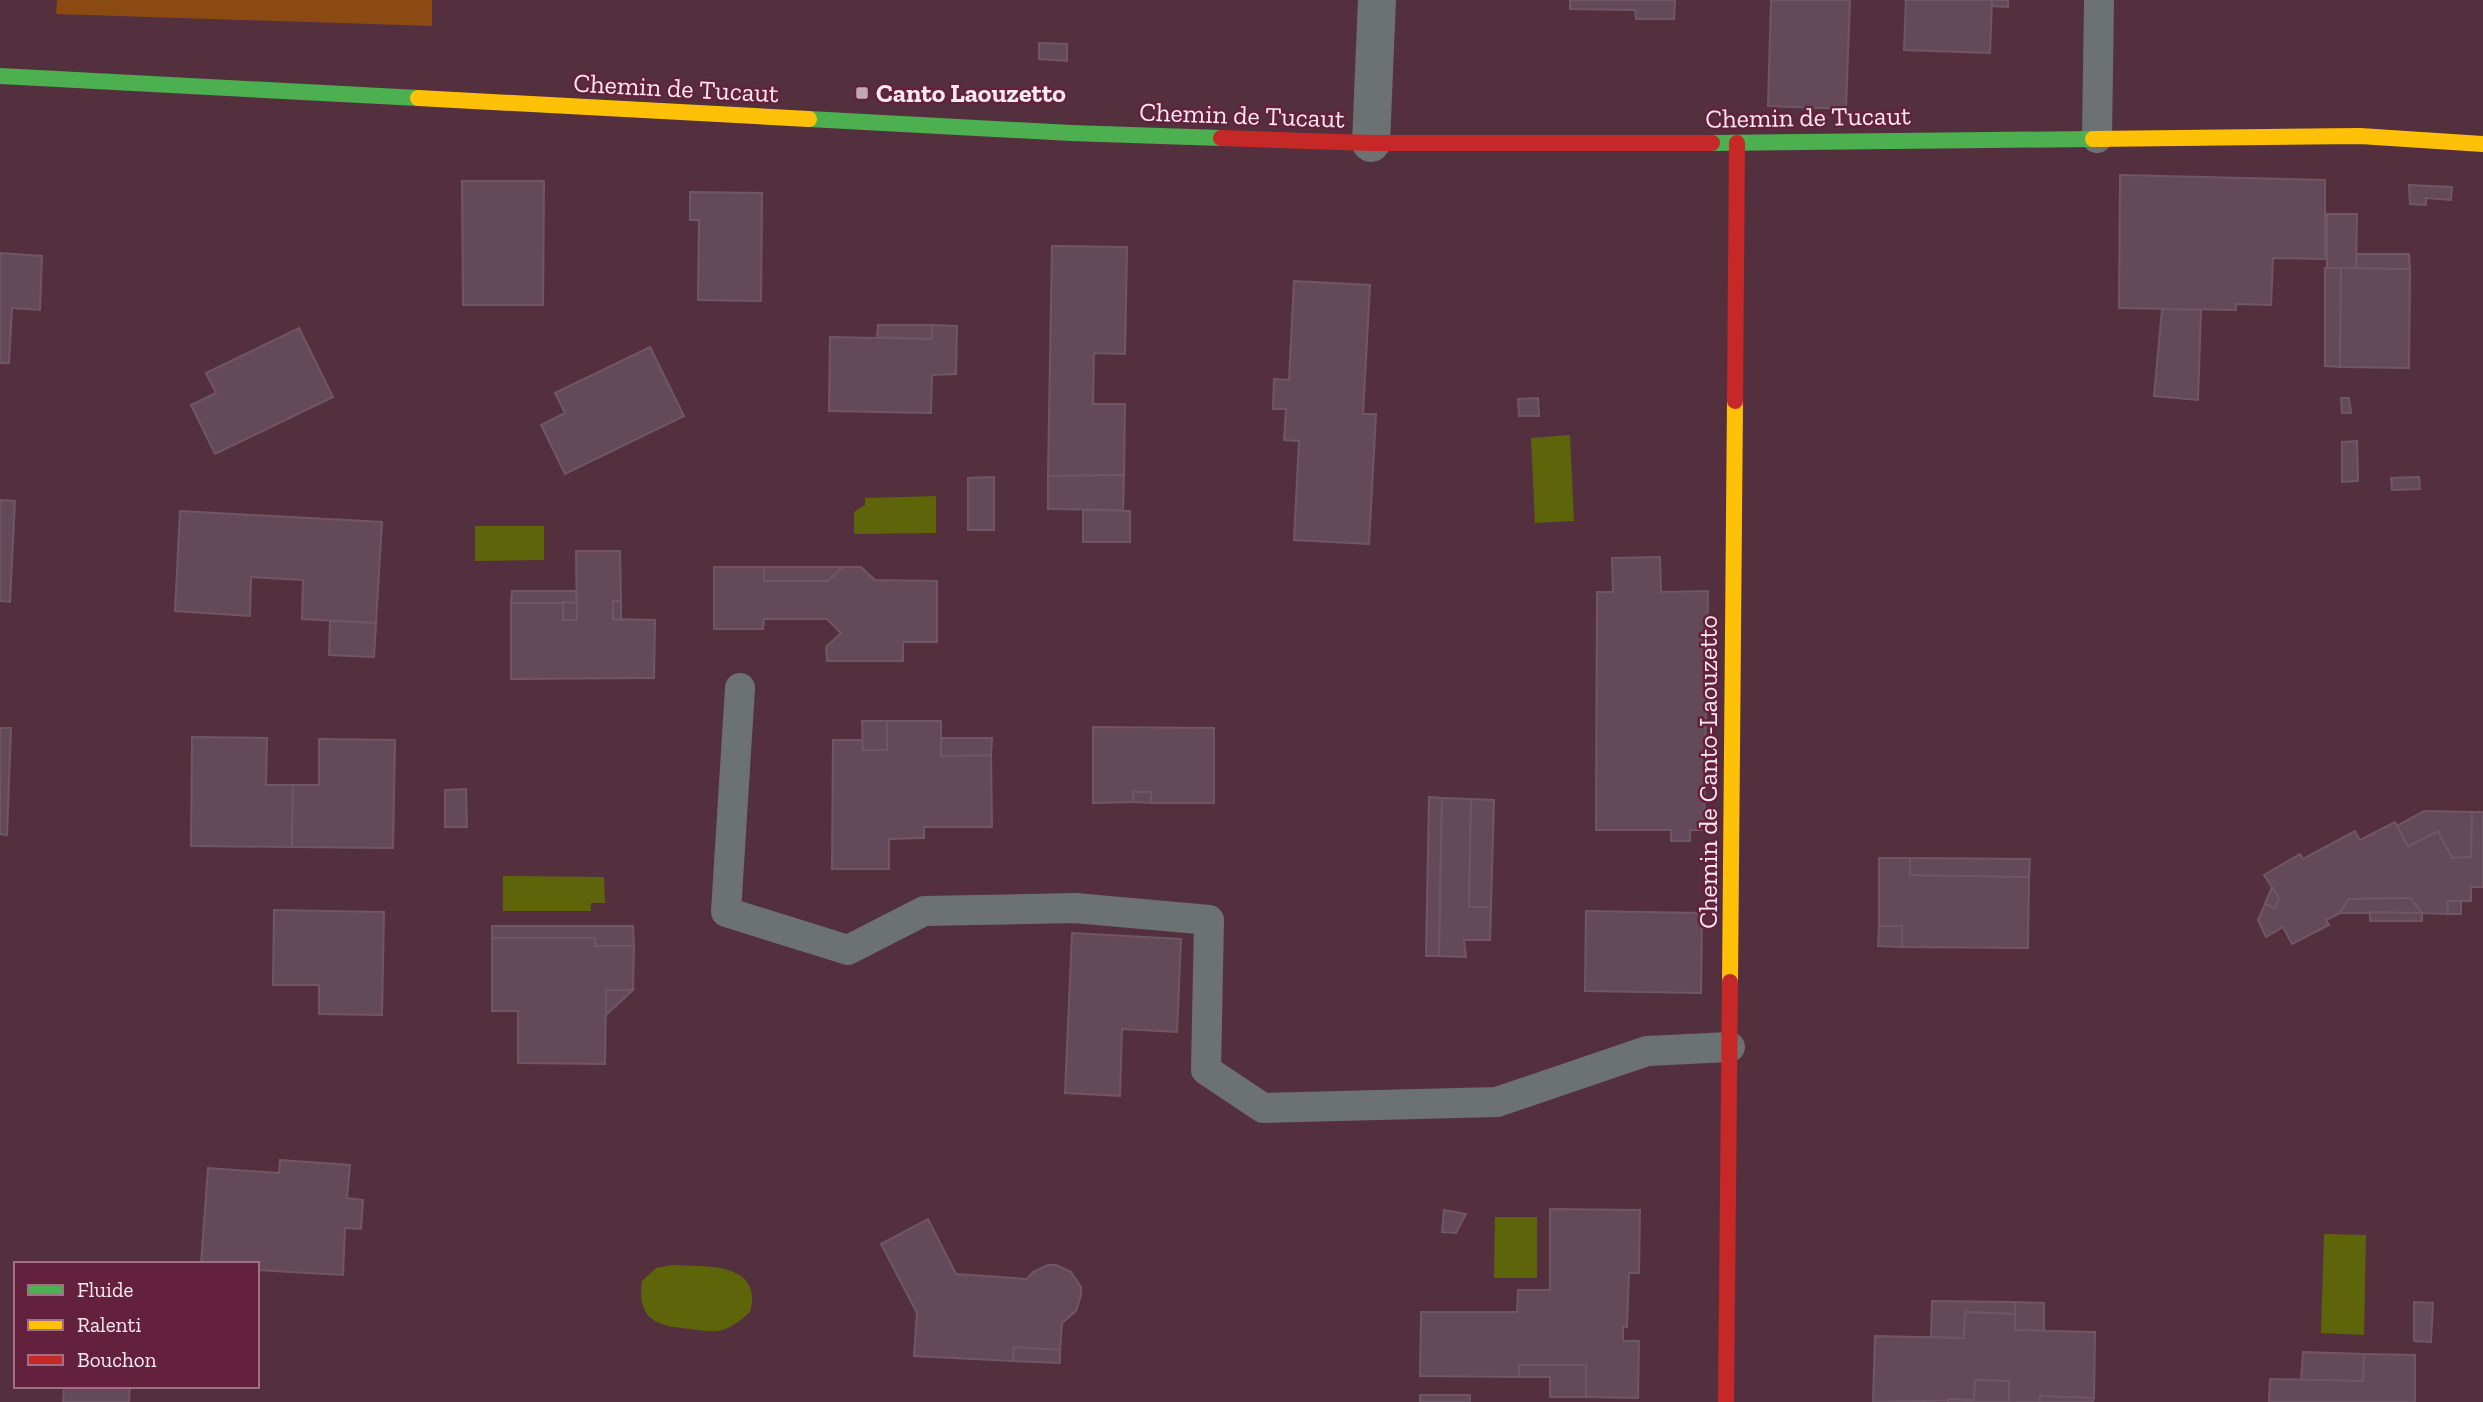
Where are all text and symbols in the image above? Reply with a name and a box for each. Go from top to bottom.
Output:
street label: Chemin de Tucaut [573,67,780,109]
place label: Canto Laouzetto [876,77,1066,109]
marker: Canto Laouzetto [854,85,870,101]
street label: Chemin de Tucaut [1139,95,1346,135]
street label: Chemin de Tucaut [1705,99,1911,135]
street label: Chemin de Canto-Laouzetto [1692,615,1724,929]
legend [14,1262,259,1388]
text: Fluide [77,1277,133,1302]
text: Ralenti [77,1312,141,1337]
text: Bouchon [77,1347,157,1372]

